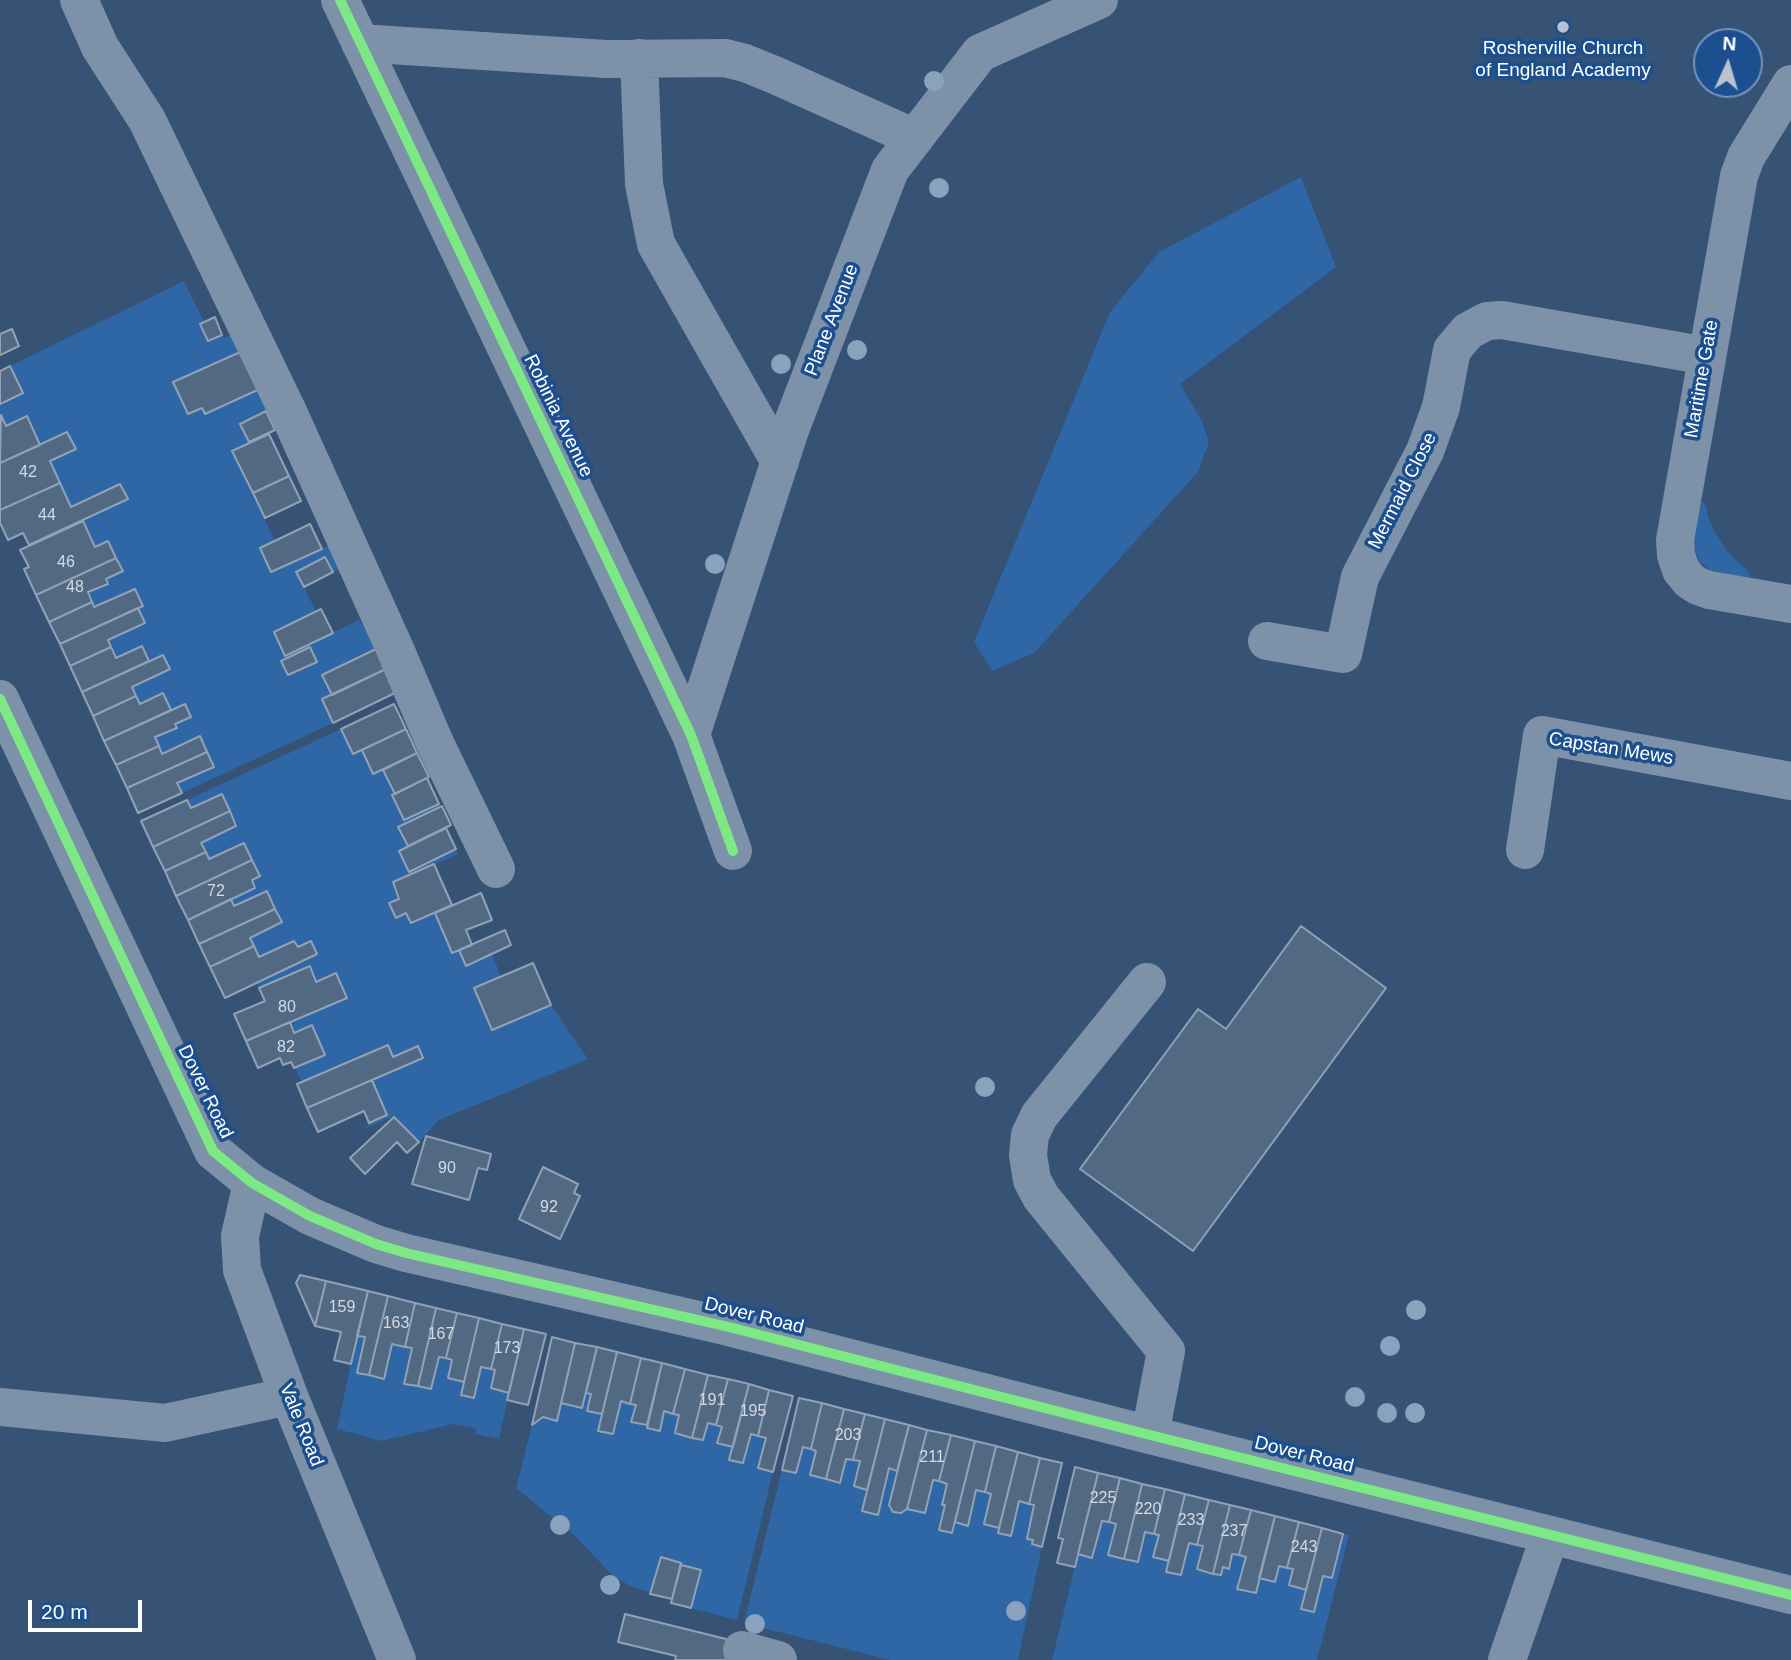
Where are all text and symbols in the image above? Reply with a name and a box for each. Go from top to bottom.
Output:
marker: Rosherville Church of England Academy [1555,19,1571,35]
north arrow [1693,28,1763,98]
text: N [1722,33,1737,55]
place label: Rosherville Church of England Academy [1475,38,1651,82]
street label: Plane Avenue [800,261,864,379]
street label: Maritime Gate [1680,318,1724,440]
street label: Robinia Avenue [518,351,598,481]
street label: Mermaid Close [1364,429,1442,553]
house number: 42 [19,463,37,483]
house number: 44 [38,506,56,526]
house number: 46 [57,553,75,573]
house number: 48 [66,578,84,598]
street label: Capstan Mews [1547,728,1675,770]
house number: 72 [207,882,225,902]
house number: 80 [278,998,296,1018]
house number: 82 [277,1038,295,1058]
street label: Dover Road [173,1041,237,1143]
house number: 90 [438,1159,456,1179]
house number: 92 [540,1198,558,1218]
street label: Dover Road [702,1293,806,1339]
house number: 159 [329,1298,355,1318]
house number: 163 [383,1314,409,1334]
house number: 167 [428,1325,454,1345]
house number: 173 [494,1339,520,1359]
street label: Vale Road [274,1380,328,1470]
house number: 191 [699,1391,725,1411]
house number: 195 [740,1402,766,1422]
house number: 203 [835,1426,861,1446]
street label: Dover Road [1252,1432,1356,1478]
house number: 211 [919,1448,945,1468]
house number: 225 [1090,1489,1116,1509]
house number: 220 [1135,1500,1161,1520]
house number: 233 [1178,1511,1204,1531]
house number: 237 [1221,1522,1247,1542]
house number: 243 [1291,1538,1317,1558]
scale bar [32,1586,145,1630]
text: 20 m [41,1600,88,1623]

